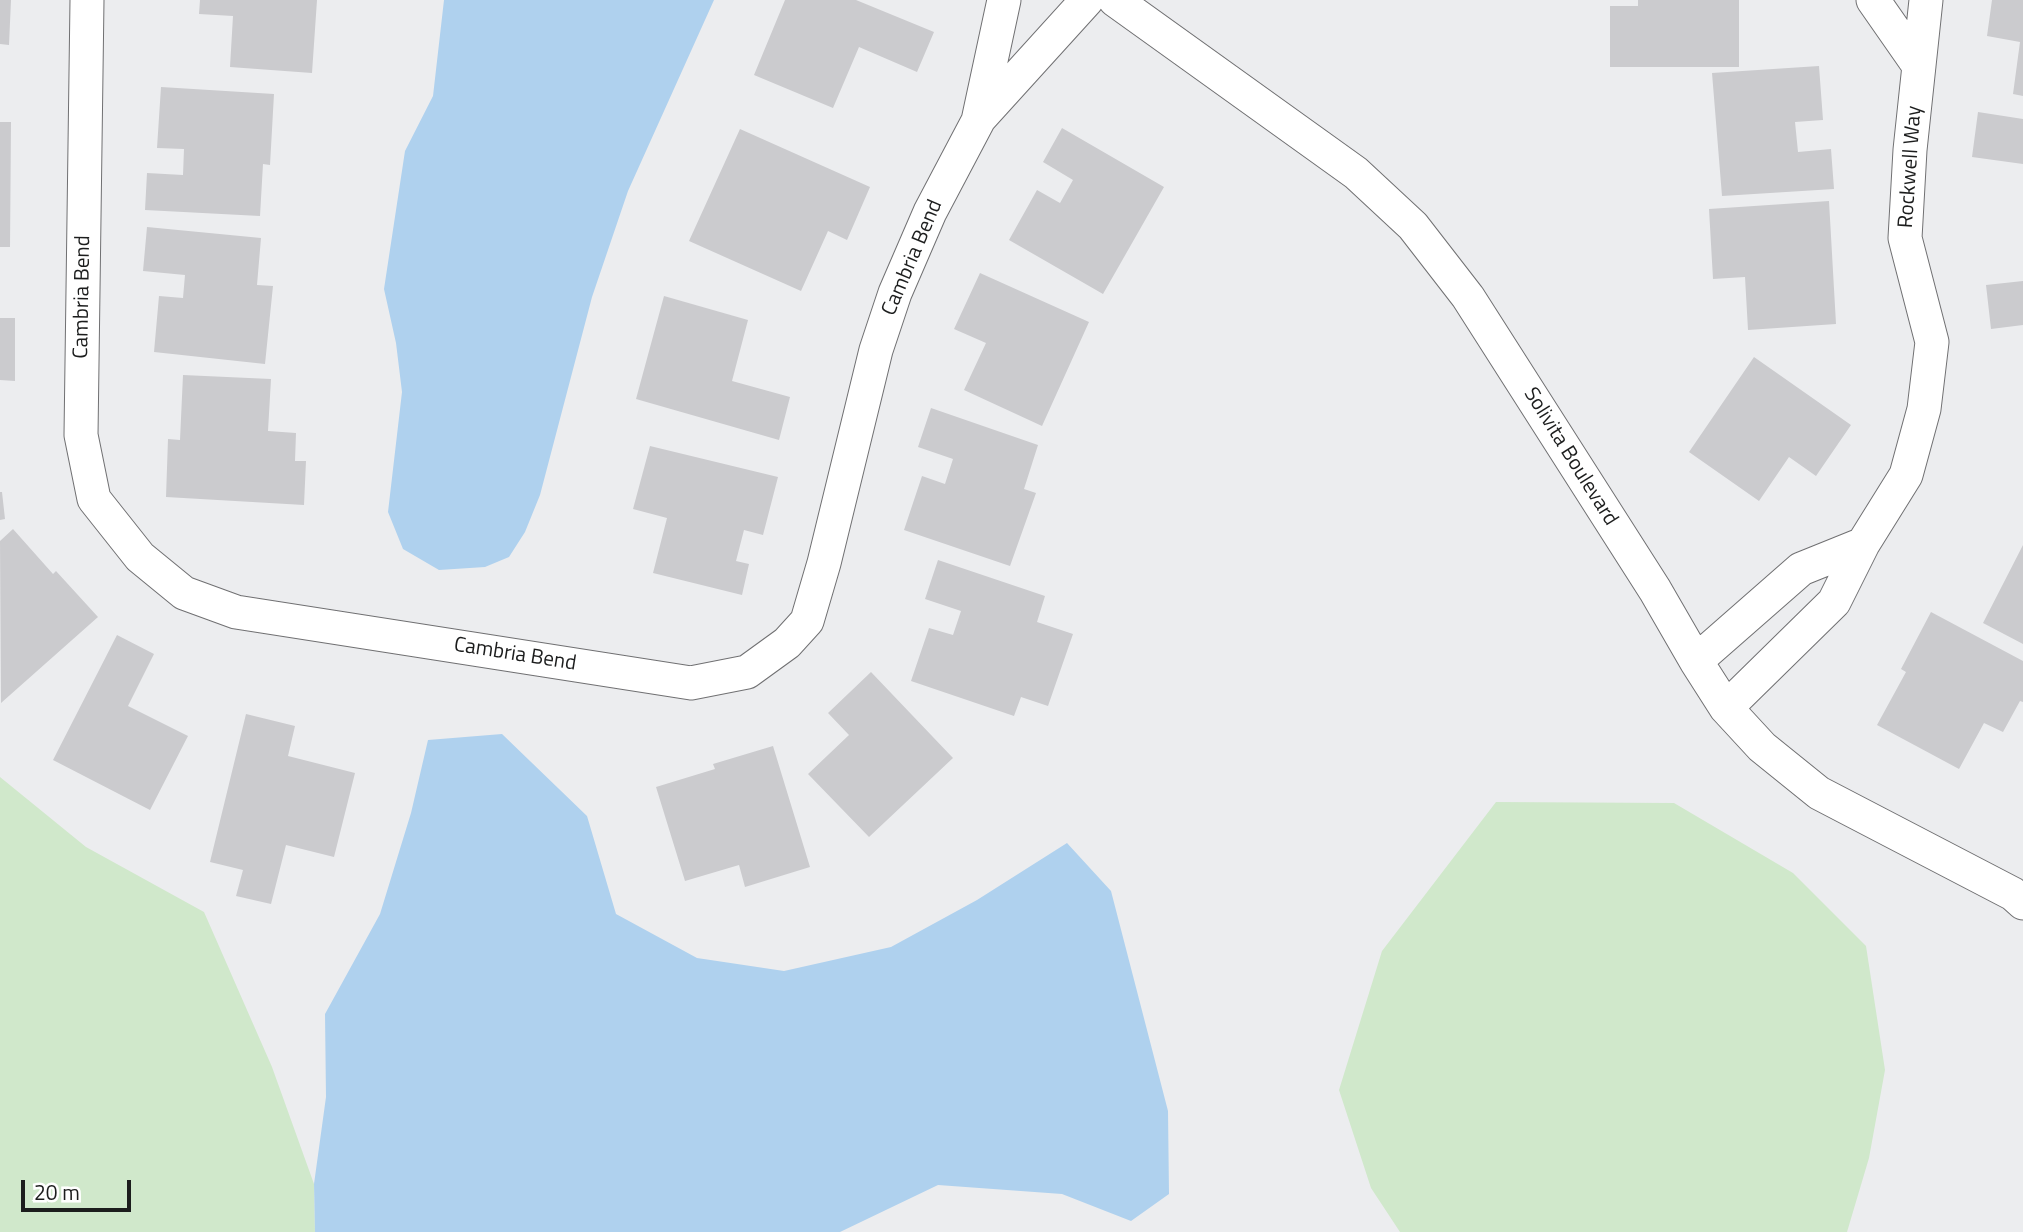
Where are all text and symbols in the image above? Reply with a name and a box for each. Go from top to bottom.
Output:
street label: Rockwell Way [1894,105,1928,229]
street label: Cambria Bend [877,196,949,320]
street label: Cambria Bend [69,235,97,359]
street label: Solivita Boulevard [1517,383,1623,531]
street label: Cambria Bend [452,633,578,677]
scale bar [24,1166,135,1210]
text: 20 m [34,1176,80,1208]

